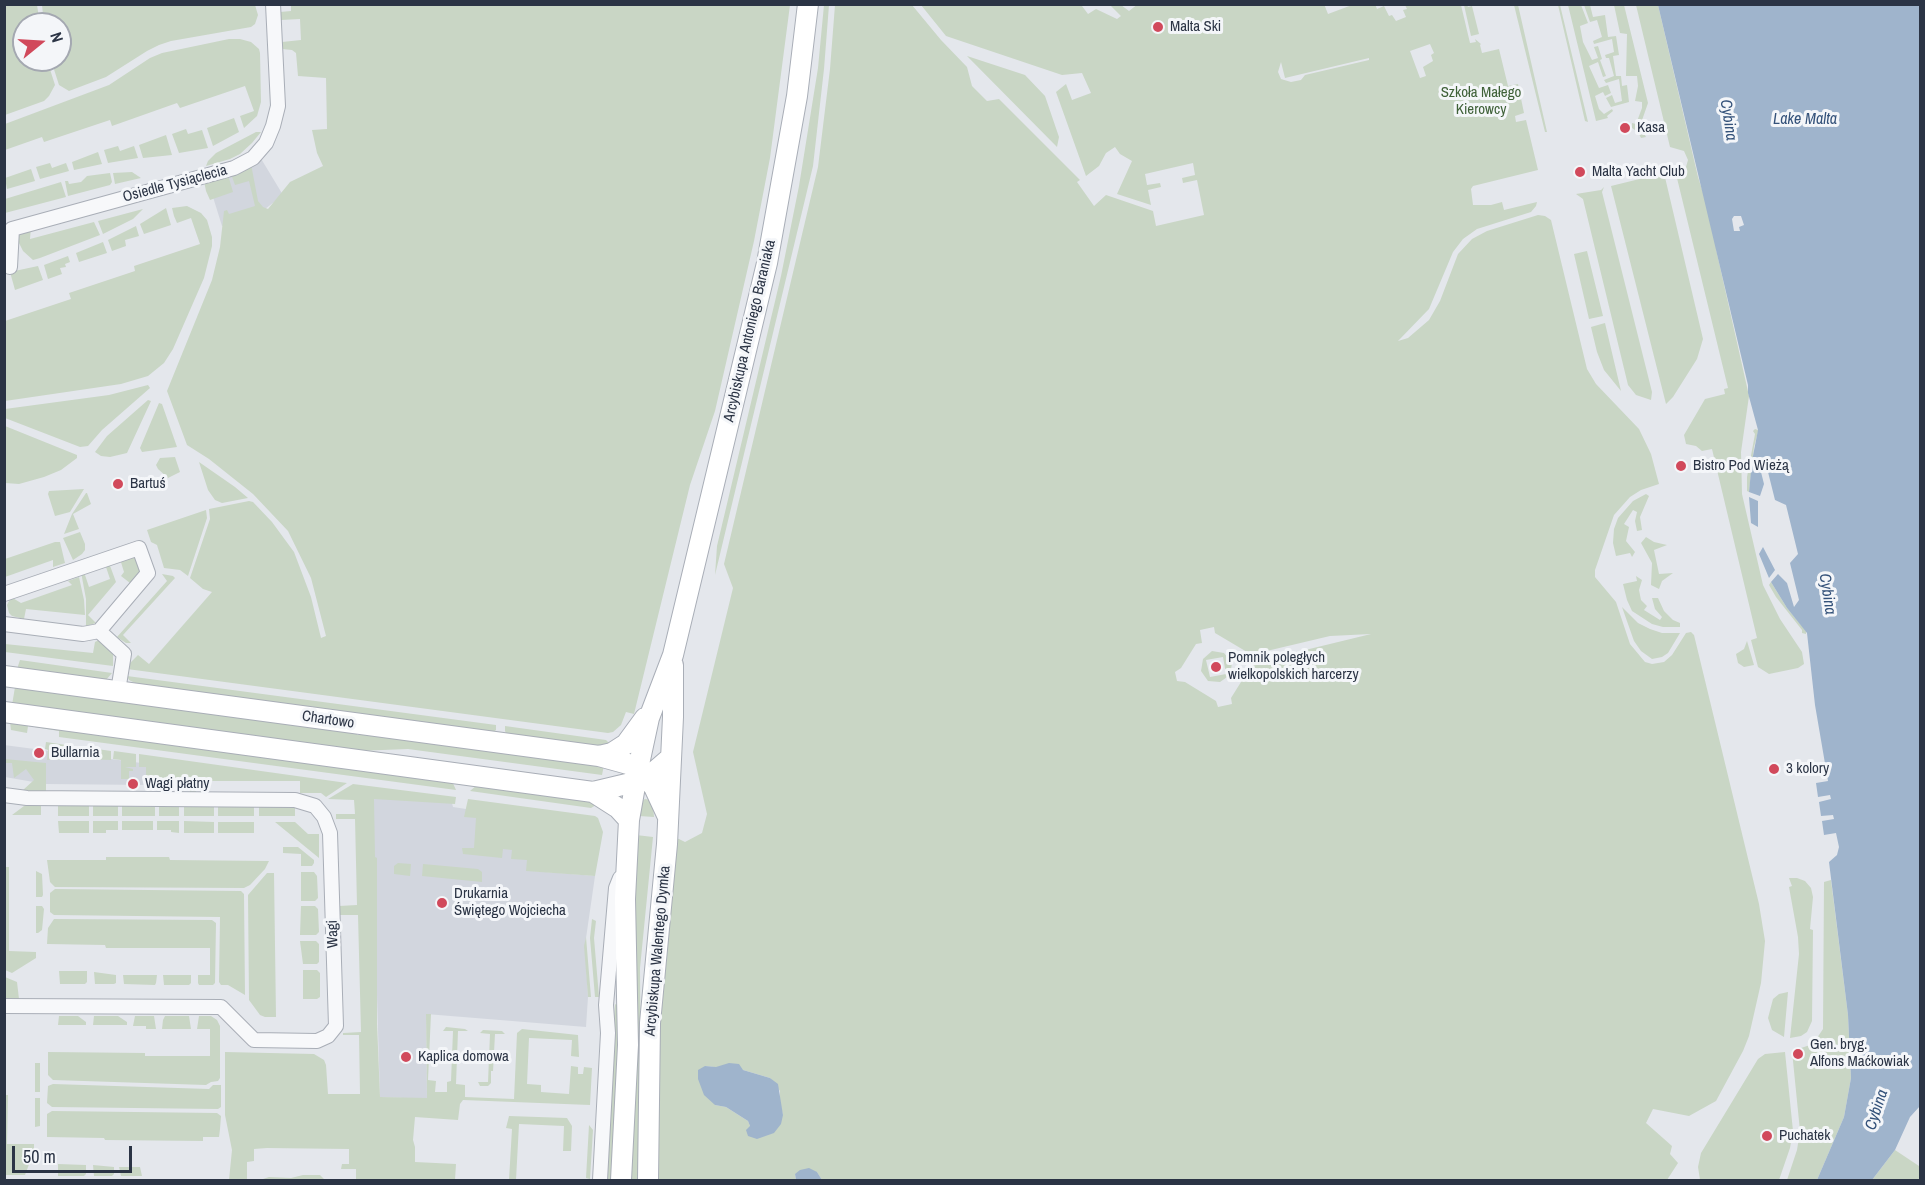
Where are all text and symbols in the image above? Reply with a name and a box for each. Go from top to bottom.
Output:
north arrow [12,12,72,72]
place label: Malta Ski [1170,18,1221,36]
marker: Malta Ski [1151,20,1165,34]
text: N [45,29,69,45]
park label: Szkoła Małego Kierowcy [1441,84,1521,119]
water label: Cybina [1715,98,1741,142]
water label: Lake Malta [1773,110,1837,130]
place label: Kasa [1637,119,1665,137]
marker: Kasa [1618,121,1632,135]
street label: Osiedle Tysiąclecia [121,161,229,207]
place label: Malta Yacht Club [1592,163,1685,181]
marker: Malta Yacht Club [1573,165,1587,179]
street label: Arcybiskupa Antoniego Baraniaka [720,238,780,424]
place label: Bistro Pod Wieżą [1693,457,1789,475]
marker: Bistro Pod Wieżą [1674,459,1688,473]
place label: Bartuś [130,475,166,493]
marker: Bartuś [111,477,125,491]
water label: Cybina [1814,572,1840,616]
place label: Pomnik poległych wielkopolskich harcerzy [1228,649,1359,684]
marker: Pomnik poległych wielkopolskich harcerzy [1209,660,1223,674]
street label: Chartowo [301,707,355,733]
place label: Bullarnia [51,744,100,762]
marker: Bullarnia [32,746,46,760]
place label: 3 kolory [1786,760,1829,778]
marker: 3 kolory [1767,762,1781,776]
place label: Wagi płatny [145,775,209,793]
marker: Wagi płatny [126,777,140,791]
street label: Arcybiskupa Walentego Dymka [642,865,674,1037]
place label: Drukarnia Świętego Wojciecha [454,885,566,920]
marker: Drukarnia Świętego Wojciecha [435,896,449,910]
street label: Wagi [324,920,342,948]
place label: Gen. bryg. Alfons Maćkowiak [1810,1036,1909,1071]
marker: Gen. bryg. Alfons Maćkowiak [1791,1047,1805,1061]
place label: Kaplica domowa [418,1048,509,1066]
marker: Kaplica domowa [399,1050,413,1064]
water label: Cybina [1861,1087,1893,1133]
place label: Puchatek [1779,1127,1830,1145]
marker: Puchatek [1760,1129,1774,1143]
scale bar [15,1134,135,1172]
text: 50 m [23,1144,56,1169]

